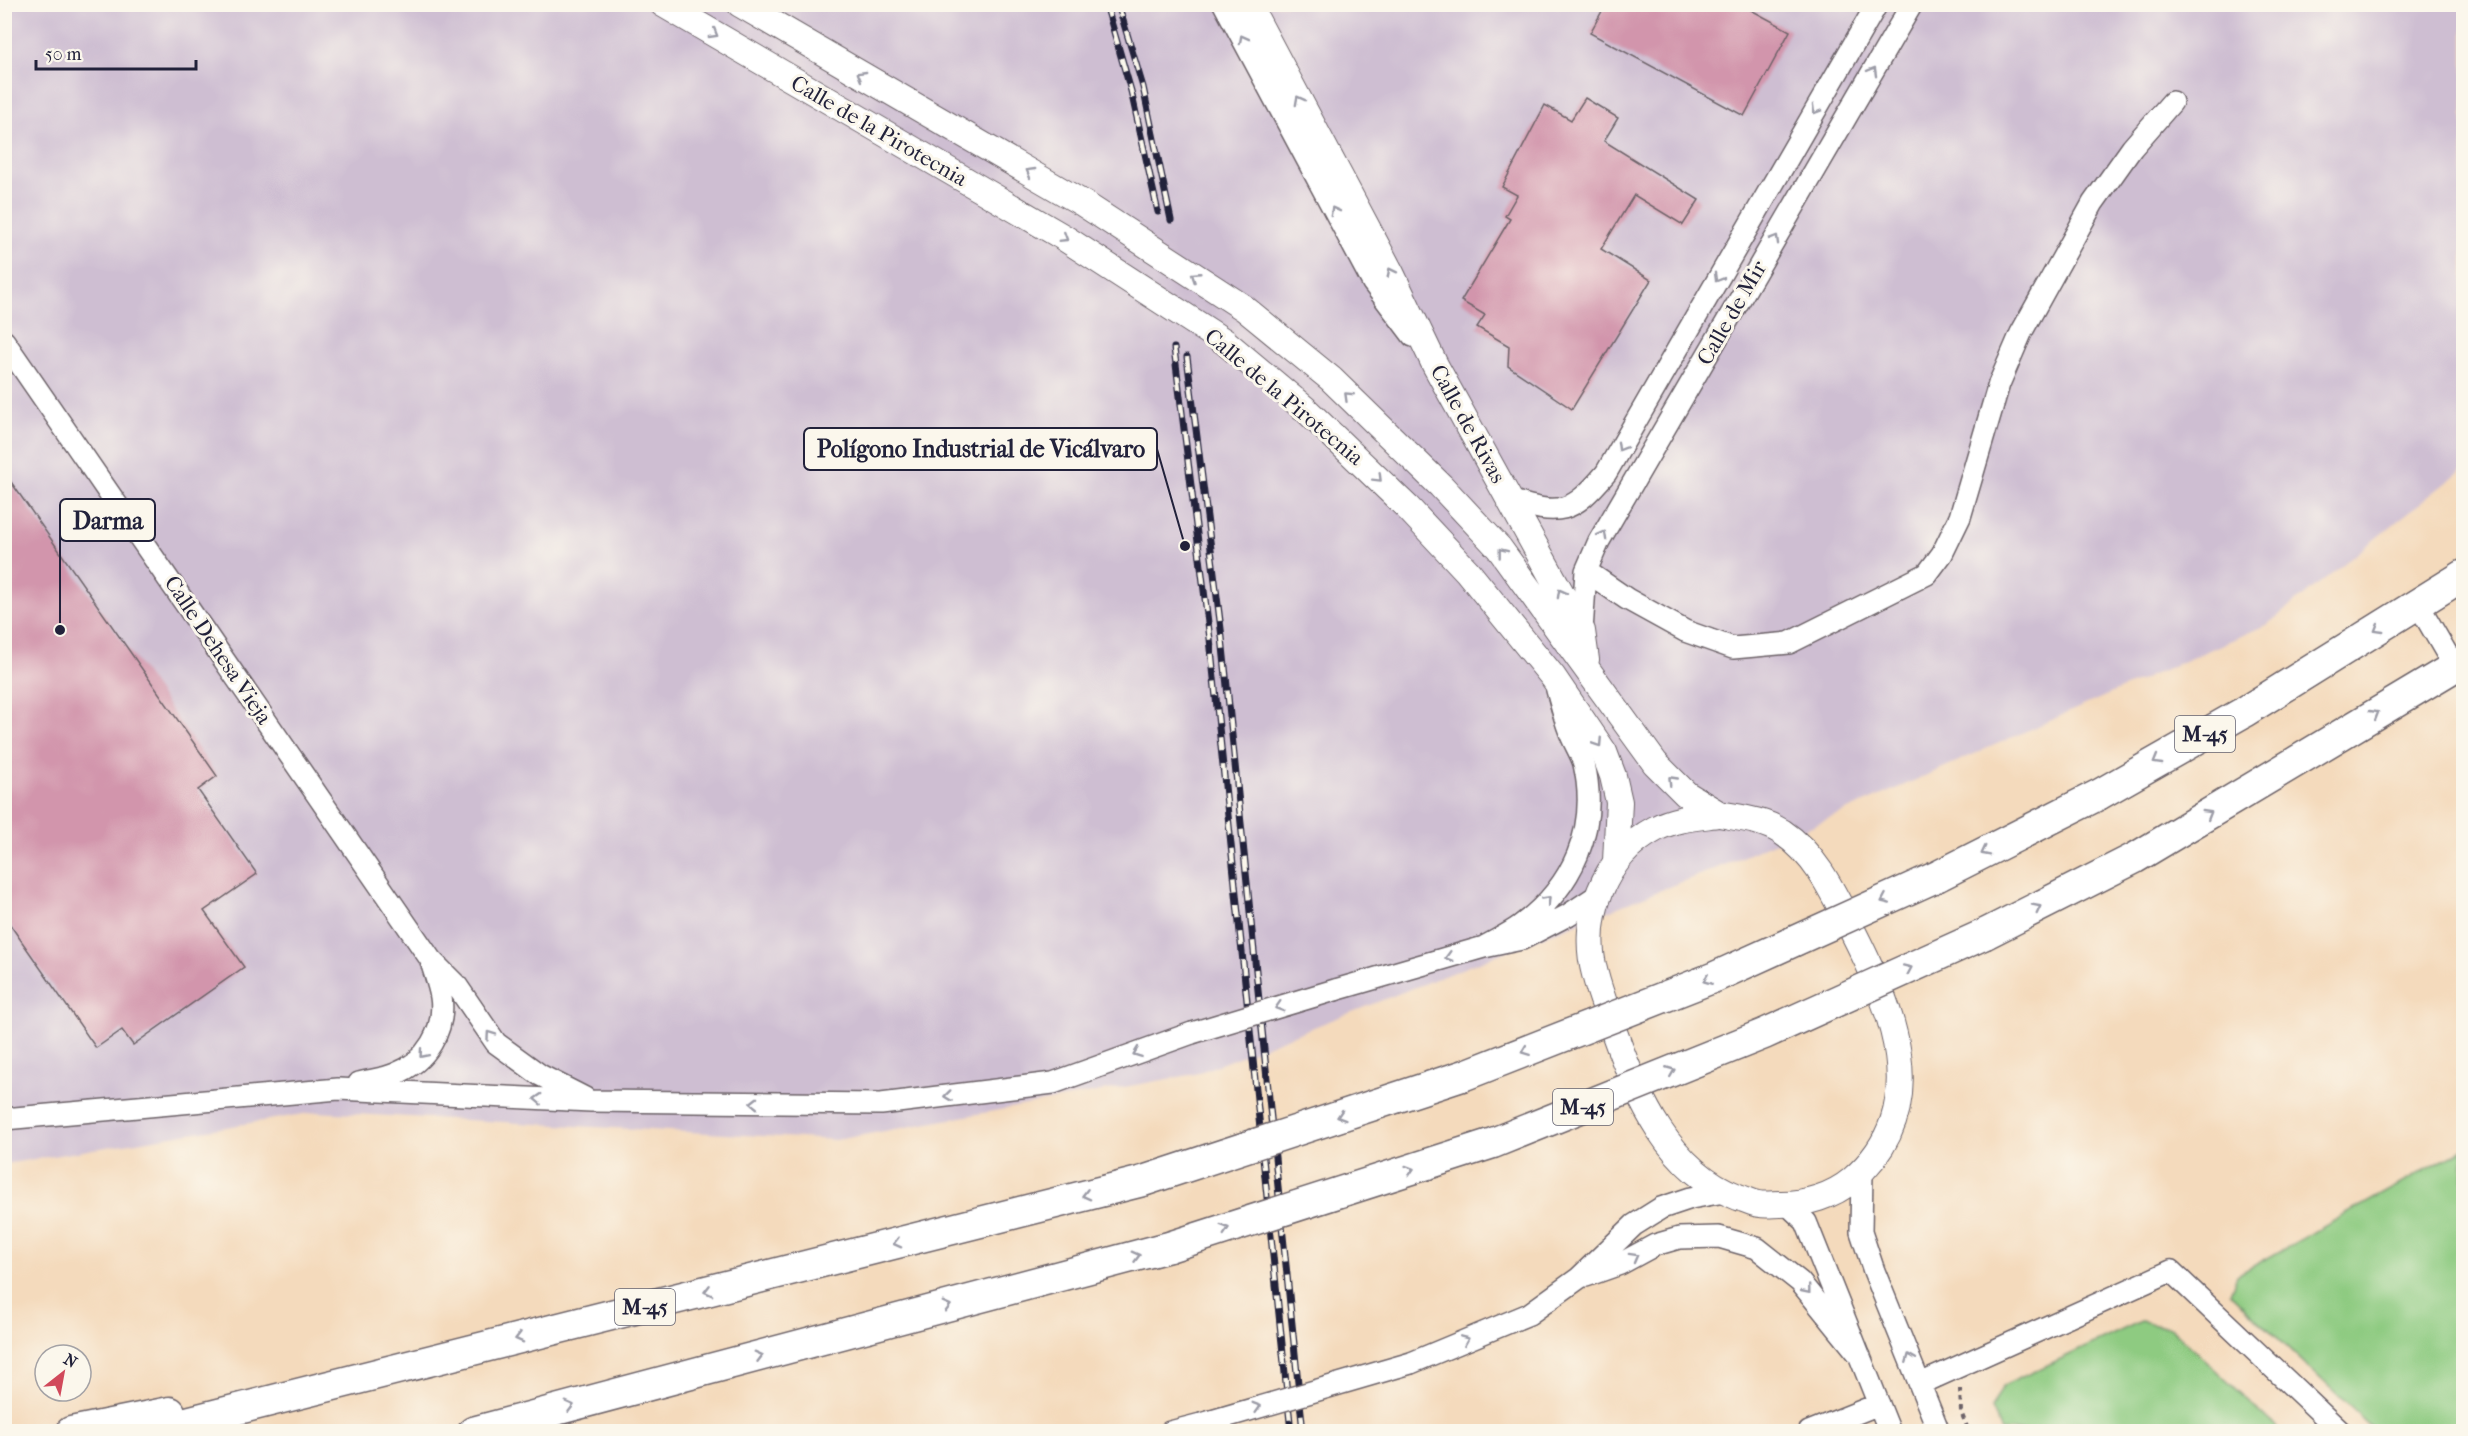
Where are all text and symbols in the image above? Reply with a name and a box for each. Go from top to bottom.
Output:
one-way arrow [708,27,718,39]
scale bar [36,33,196,71]
one-way arrow [1239,35,1250,46]
text: 50 m [45,44,82,65]
one-way arrow [1866,67,1878,77]
street label: Calle de la Pirotecnia [786,70,972,192]
one-way arrow [856,71,867,82]
one-way arrow [1295,96,1306,107]
one-way arrow [1812,104,1823,114]
one-way arrow [1026,168,1036,179]
one-way arrow [1330,207,1341,218]
one-way arrow [1058,231,1068,243]
one-way arrow [1768,235,1779,245]
street label: Calle de Mir [1692,256,1773,370]
one-way arrow [1386,268,1398,279]
one-way arrow [1190,272,1201,283]
one-way arrow [1714,272,1725,283]
street label: Calle de la Pirotecnia [1199,323,1369,471]
street label: Calle de Rivas [1425,360,1511,488]
one-way arrow [1345,392,1356,403]
callout: Polígono Industrial de Vicálvaro [804,428,1157,470]
text: Polígono Industrial de Vicálvaro [817,435,1145,463]
one-way arrow [1617,441,1628,452]
one-way arrow [1372,471,1382,482]
callout: Darma [60,499,155,541]
text: Darma [73,507,144,535]
one-way arrow [1595,530,1607,541]
one-way arrow [1498,548,1509,559]
street label: Calle Dehesa Vieja [159,571,278,730]
one-way arrow [1557,589,1568,599]
one-way arrow [2374,621,2384,633]
one-way arrow [2369,709,2379,721]
road number: M-45 [2175,716,2235,752]
one-way arrow [1591,736,1602,747]
one-way arrow [2153,754,2163,766]
one-way arrow [1668,776,1679,786]
one-way arrow [2202,810,2212,821]
one-way arrow [1980,845,1991,857]
one-way arrow [1880,893,1891,905]
one-way arrow [1540,896,1551,907]
one-way arrow [2031,903,2042,915]
one-way arrow [1444,950,1454,963]
one-way arrow [1901,964,1912,976]
one-way arrow [1702,973,1713,985]
one-way arrow [1274,1000,1285,1012]
one-way arrow [486,1031,497,1042]
one-way arrow [1520,1044,1531,1057]
one-way arrow [1132,1045,1143,1058]
one-way arrow [419,1047,430,1058]
one-way arrow [1665,1066,1676,1078]
one-way arrow [944,1089,953,1102]
road number: M-45 [1553,1089,1613,1125]
one-way arrow [533,1092,542,1105]
one-way arrow [749,1097,758,1109]
one-way arrow [1336,1109,1347,1121]
one-way arrow [1404,1165,1415,1177]
one-way arrow [1082,1188,1092,1201]
one-way arrow [1219,1224,1230,1237]
one-way arrow [893,1236,903,1249]
one-way arrow [1130,1251,1141,1263]
one-way arrow [1627,1253,1638,1264]
one-way arrow [703,1283,713,1296]
one-way arrow [1799,1284,1810,1295]
road number: M-45 [615,1289,675,1325]
one-way arrow [941,1301,952,1313]
one-way arrow [514,1331,524,1344]
one-way arrow [1459,1335,1470,1347]
north arrow [33,1343,93,1403]
text: N [60,1349,81,1372]
one-way arrow [753,1351,764,1363]
one-way arrow [1904,1353,1917,1364]
one-way arrow [564,1401,575,1413]
one-way arrow [1252,1402,1262,1415]

